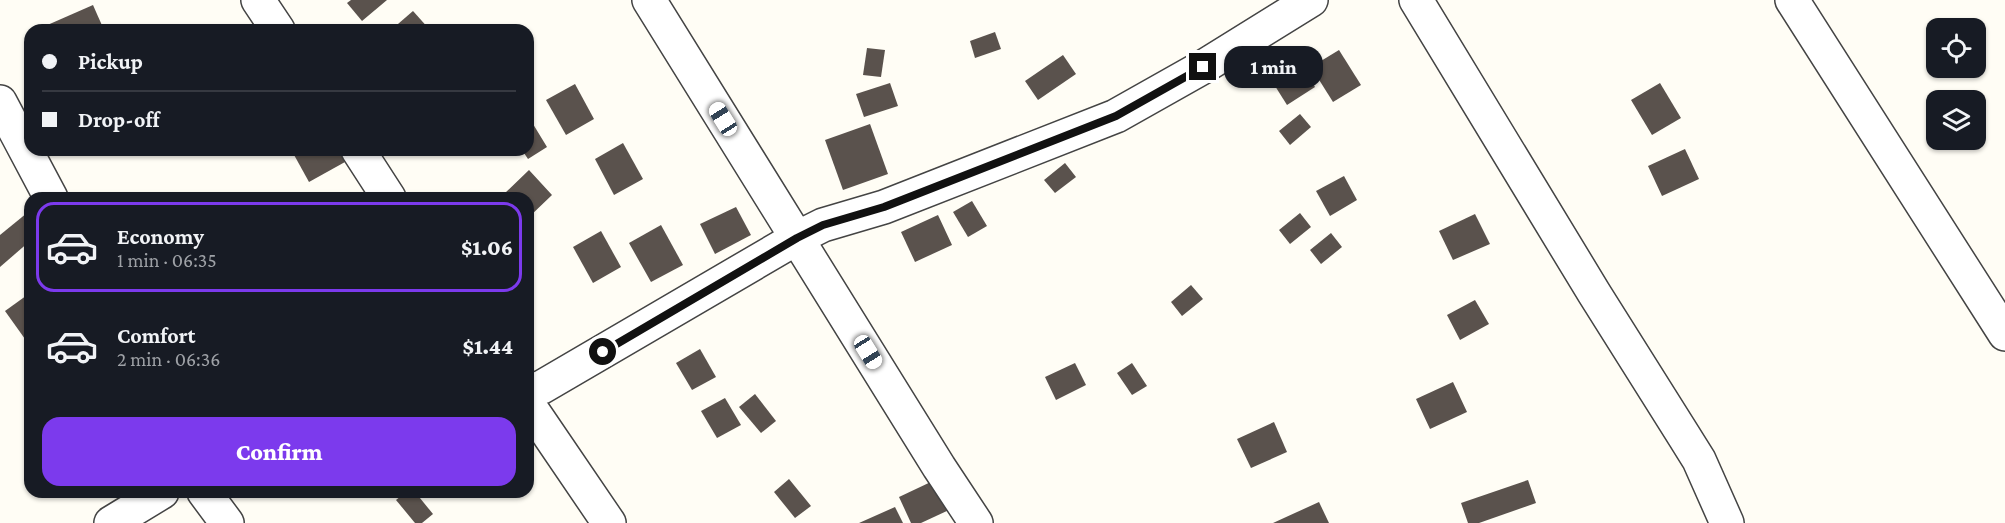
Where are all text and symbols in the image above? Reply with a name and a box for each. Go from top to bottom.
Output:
map controls [1926,18,1986,150]
button: locate [1926,18,1986,78]
callout: 1 min [1224,46,1323,88]
text: Pickup [78,49,143,74]
route end [1189,53,1216,80]
text: 1 min [1250,56,1297,78]
button: layers [1926,90,1986,150]
car [706,99,740,139]
text: Drop-off [78,107,160,132]
icon: car [45,220,99,274]
text: Economy [117,224,204,249]
text: $1.06 [461,235,513,260]
text: 1 min · 06:35 [117,249,217,271]
icon: car [45,319,99,373]
text: Comfort [117,323,195,348]
car [851,332,885,372]
text: $1.44 [463,334,513,359]
route start [589,338,616,365]
text: 2 min · 06:36 [117,348,220,370]
button: Confirm [42,417,516,486]

